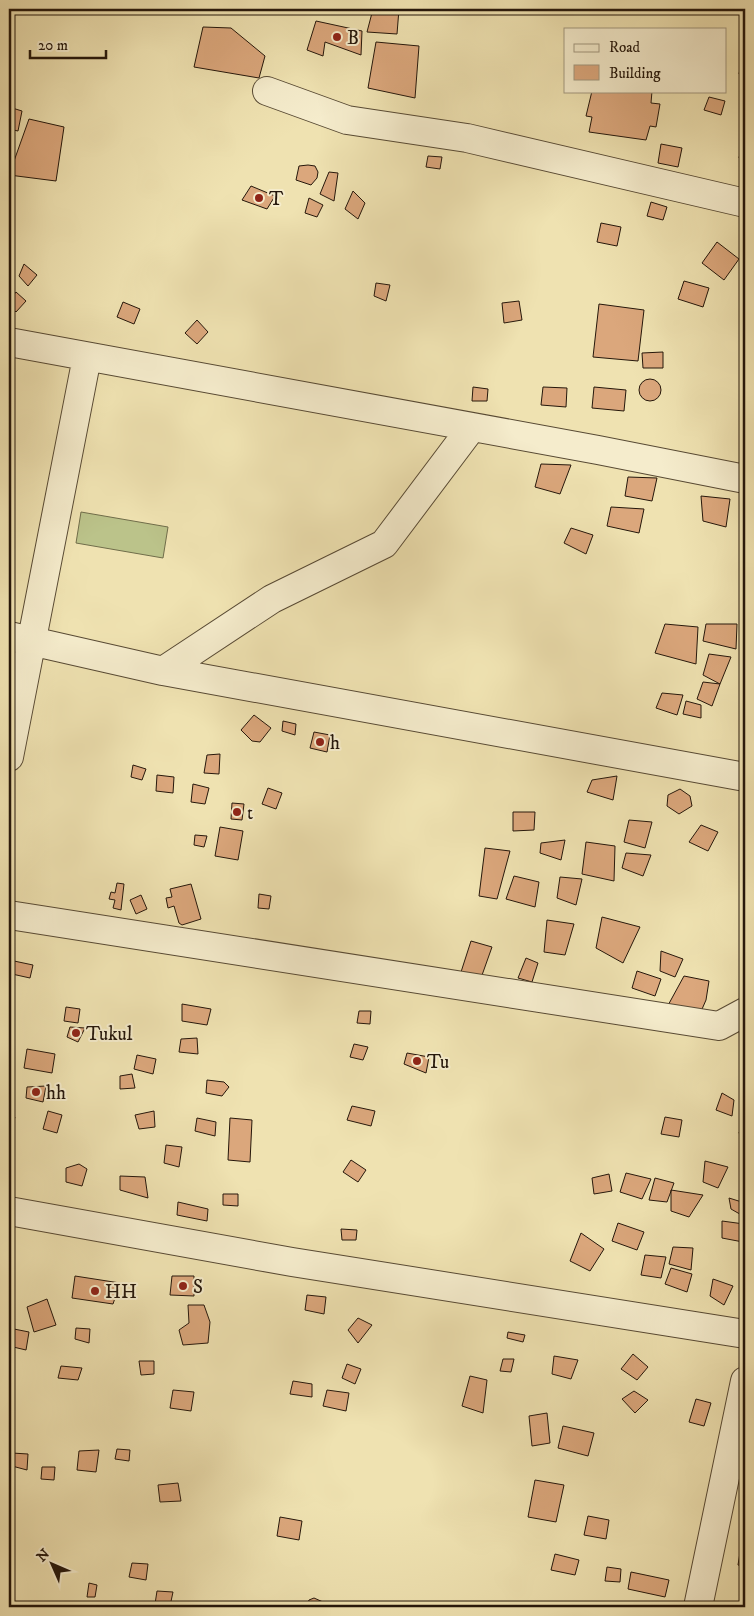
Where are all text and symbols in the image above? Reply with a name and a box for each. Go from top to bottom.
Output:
place label: B [347,27,359,50]
scale bar [30,28,106,60]
legend [564,28,726,92]
marker: B [331,31,343,43]
text: 20 m [38,36,68,55]
text: Road [609,38,641,57]
text: Building [609,64,661,83]
place label: T [269,188,284,211]
marker: T [253,192,265,204]
place label: h [330,732,340,755]
marker: h [314,736,326,748]
place label: t [247,802,253,825]
marker: t [231,806,243,818]
place label: Tukul [86,1023,133,1046]
marker: Tukul [70,1027,82,1039]
place label: Tu [427,1051,449,1074]
marker: Tu [411,1055,423,1067]
place label: hh [46,1082,66,1105]
marker: hh [30,1086,42,1098]
place label: S [193,1276,203,1299]
marker: S [177,1280,189,1292]
place label: HH [105,1281,137,1304]
marker: HH [89,1285,101,1297]
north arrow [28,1538,78,1588]
text: N [33,1545,54,1566]

